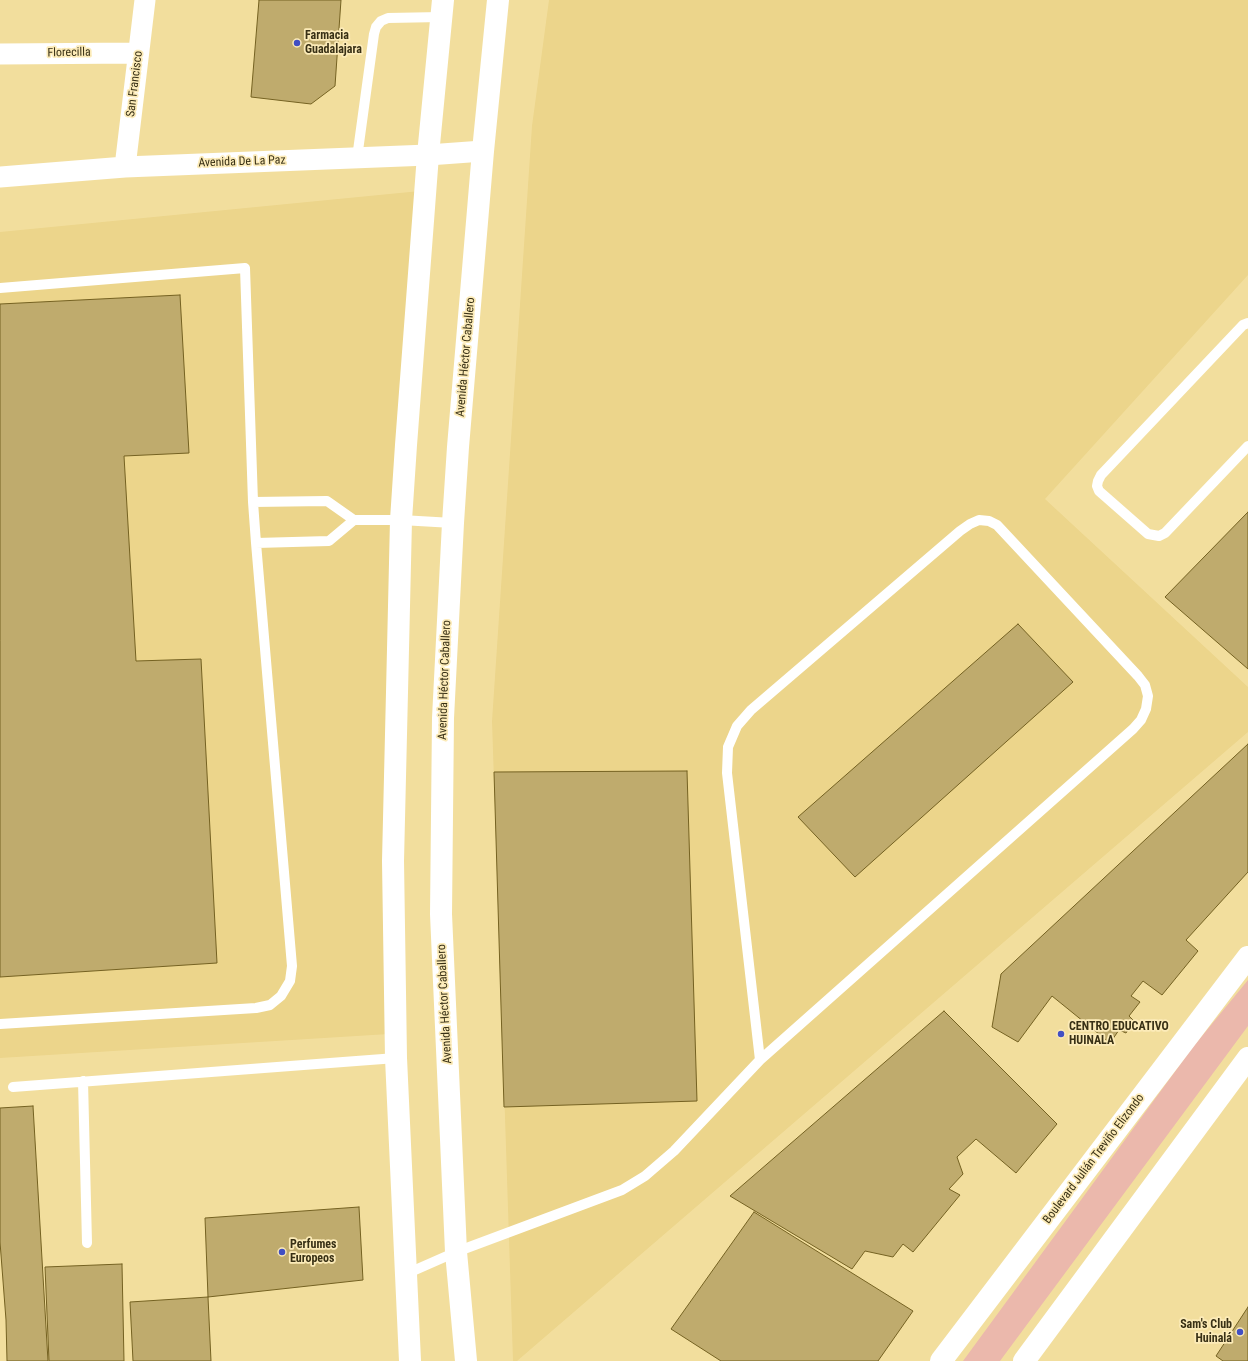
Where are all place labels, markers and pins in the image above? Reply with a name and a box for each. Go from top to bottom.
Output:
place label: Farmacia Guadalajara [305,29,362,57]
marker: Farmacia Guadalajara [292,38,302,48]
place label: CENTRO EDUCATIVO HUINALA [1069,1020,1169,1048]
marker: CENTRO EDUCATIVO HUINALA [1056,1029,1066,1039]
place label: Perfumes Europeos [290,1238,337,1266]
marker: Perfumes Europeos [277,1247,287,1257]
place label: Sam's Club Huinalá [1180,1318,1232,1346]
marker: Sam's Club Huinalá [1235,1327,1245,1337]

